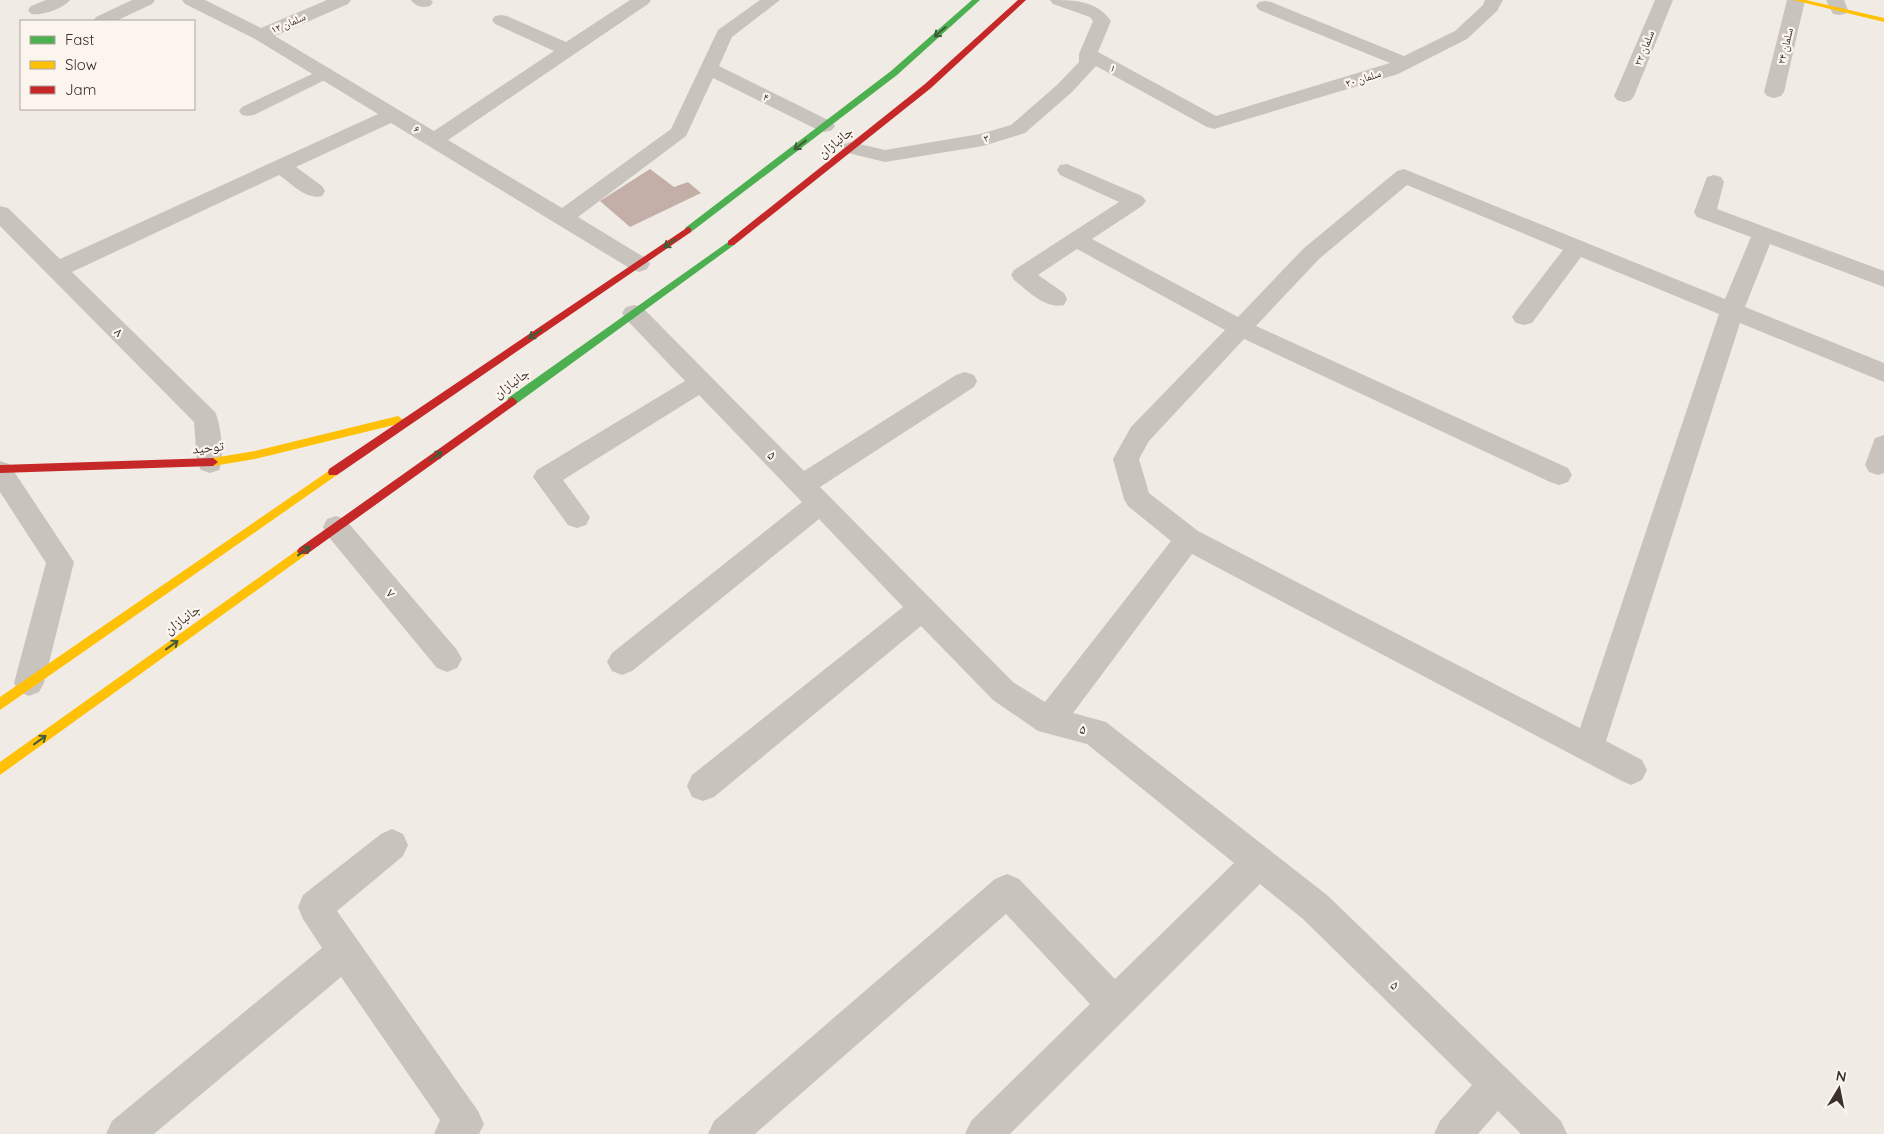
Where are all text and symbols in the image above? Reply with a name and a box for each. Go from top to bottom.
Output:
street label: سلمان ۱۲ [268,9,308,37]
legend [20,20,195,110]
one-way arrow [933,26,946,38]
street label: سلمان ۲۴ [1774,27,1796,65]
street label: سلمان ۲۲ [1631,28,1657,68]
text: Fast [65,30,94,49]
text: Slow [65,55,97,74]
street label: ۱ [1107,61,1119,75]
street label: سلمان ۲۰ [1343,66,1383,90]
text: Jam [65,80,96,99]
street label: ۴ [761,90,771,104]
street label: ۶ [411,122,423,136]
street label: جانبازان [813,122,857,162]
street label: ۳ [982,131,990,145]
one-way arrow [794,140,807,151]
one-way arrow [663,238,677,248]
street label: ۸ [110,323,128,341]
one-way arrow [529,329,543,339]
street label: جانبازان [489,364,533,402]
street label: توحید [191,436,225,458]
street label: ۵ [763,446,781,464]
one-way arrow [428,451,442,461]
one-way arrow [296,546,310,556]
street label: ۷ [382,585,400,601]
street label: جانبازان [160,600,204,638]
one-way arrow [164,640,178,651]
street label: ۵ [1078,720,1088,738]
one-way arrow [32,735,46,745]
street label: ۵ [1386,976,1404,994]
north arrow [1814,1064,1864,1114]
text: N [1835,1066,1848,1086]

